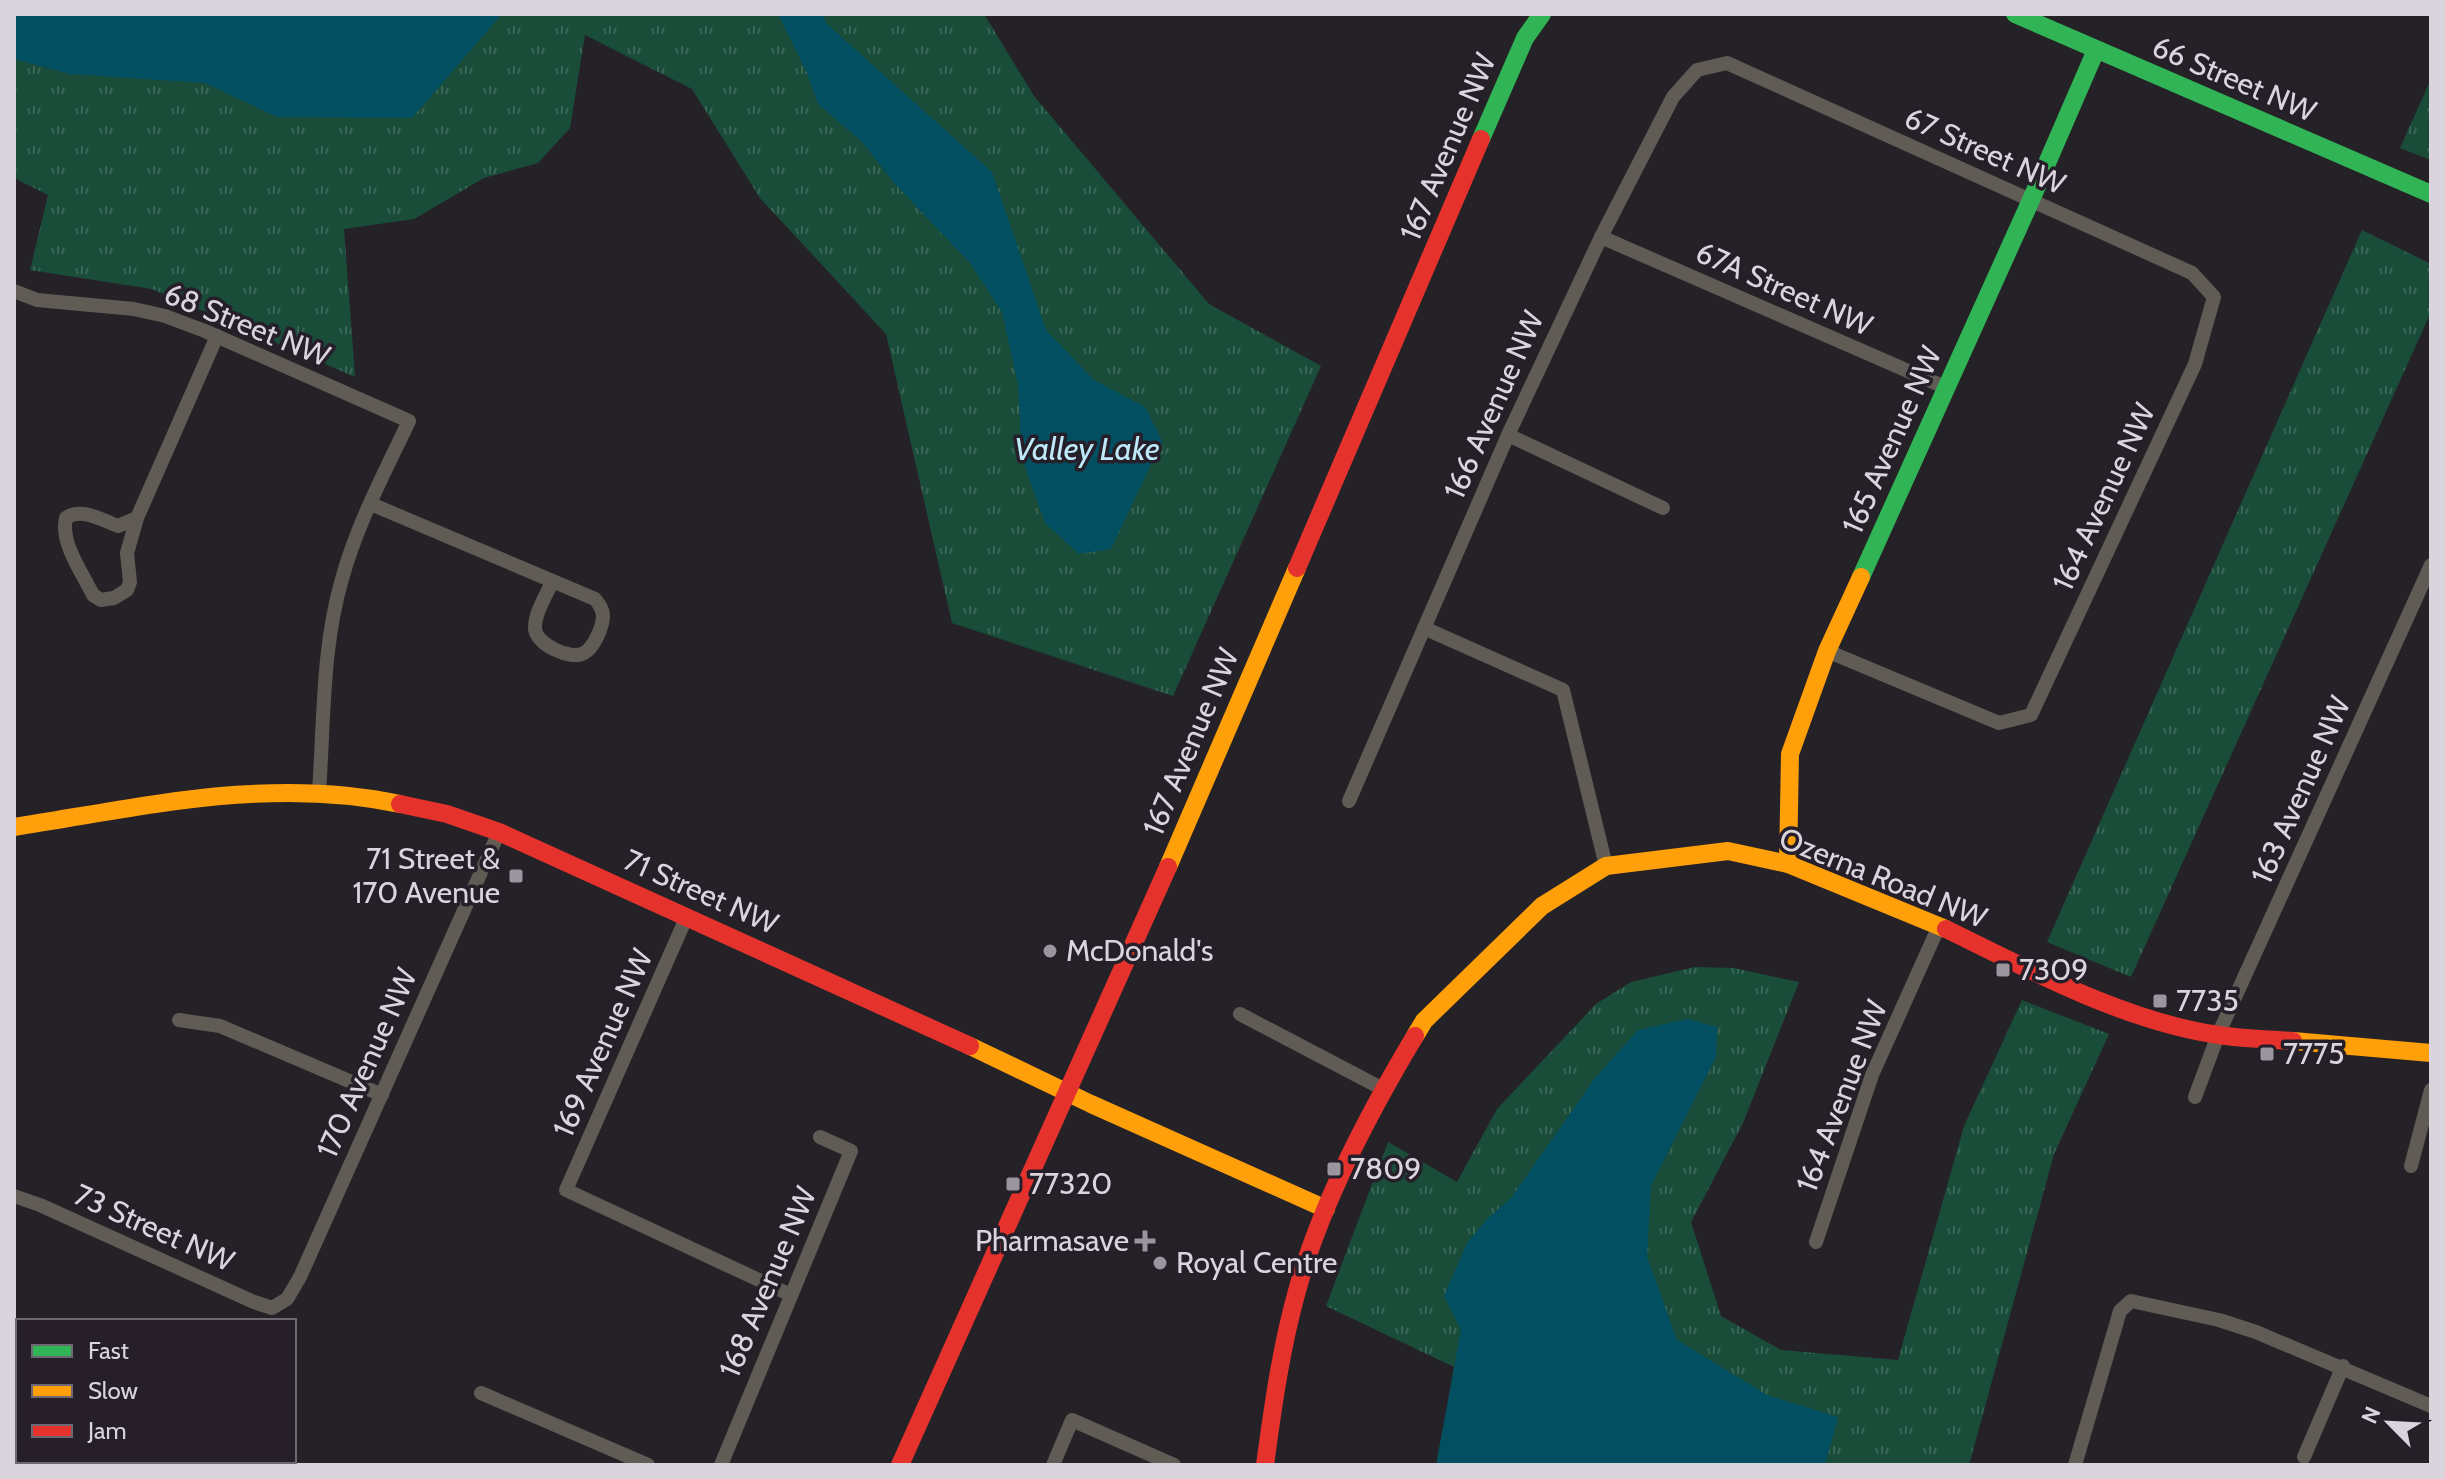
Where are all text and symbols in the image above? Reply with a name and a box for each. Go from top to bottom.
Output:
street label: 66 Street NW [2147,27,2322,130]
street label: 167 Avenue NW [1391,47,1504,246]
street label: 67 Street NW [1899,99,2072,203]
street label: 67A Street NW [1690,233,1879,344]
street label: 68 Street NW [159,275,336,375]
street label: 166 Avenue NW [1436,304,1552,505]
street label: 165 Avenue NW [1834,340,1950,539]
street label: 164 Avenue NW [2044,397,2163,596]
water label: Valley Lake [1014,429,1160,468]
street label: 167 Avenue NW [1134,642,1247,841]
street label: 163 Avenue NW [2243,690,2359,889]
street label: Ozerna Road NW [1774,819,1993,936]
place label: 71 Street & 170 Avenue [353,840,500,911]
street label: 71 Street NW [618,841,785,942]
marker: 71 Street & 170 Avenue [507,867,525,885]
place label: McDonald's [1066,932,1213,969]
street label: 169 Avenue NW [545,942,661,1143]
marker: McDonald's [1041,942,1059,960]
place label: 7309 [2019,951,2088,988]
marker: 7309 [1994,961,2012,979]
street label: 170 Avenue NW [308,962,425,1163]
place label: 7735 [2176,982,2239,1019]
marker: 7735 [2151,992,2169,1010]
street label: 164 Avenue NW [1788,994,1895,1197]
place label: 7775 [2283,1035,2345,1072]
marker: 7775 [2258,1045,2276,1063]
place label: 7809 [1350,1150,1421,1187]
marker: 7809 [1325,1160,1343,1178]
place label: 77320 [1029,1165,1112,1202]
marker: 77320 [1004,1175,1022,1193]
street label: 73 Street NW [68,1176,241,1280]
street label: 168 Avenue NW [711,1181,824,1383]
place label: Pharmasave [975,1222,1129,1259]
marker: Pharmasave [1136,1232,1154,1250]
place label: Royal Centre [1176,1244,1337,1281]
marker: Royal Centre [1151,1254,1169,1272]
legend [16,1319,296,1463]
text: Fast [88,1336,129,1365]
text: Slow [88,1376,138,1405]
north arrow [2349,1383,2429,1463]
text: N [2356,1402,2387,1428]
text: Jam [87,1416,126,1445]

